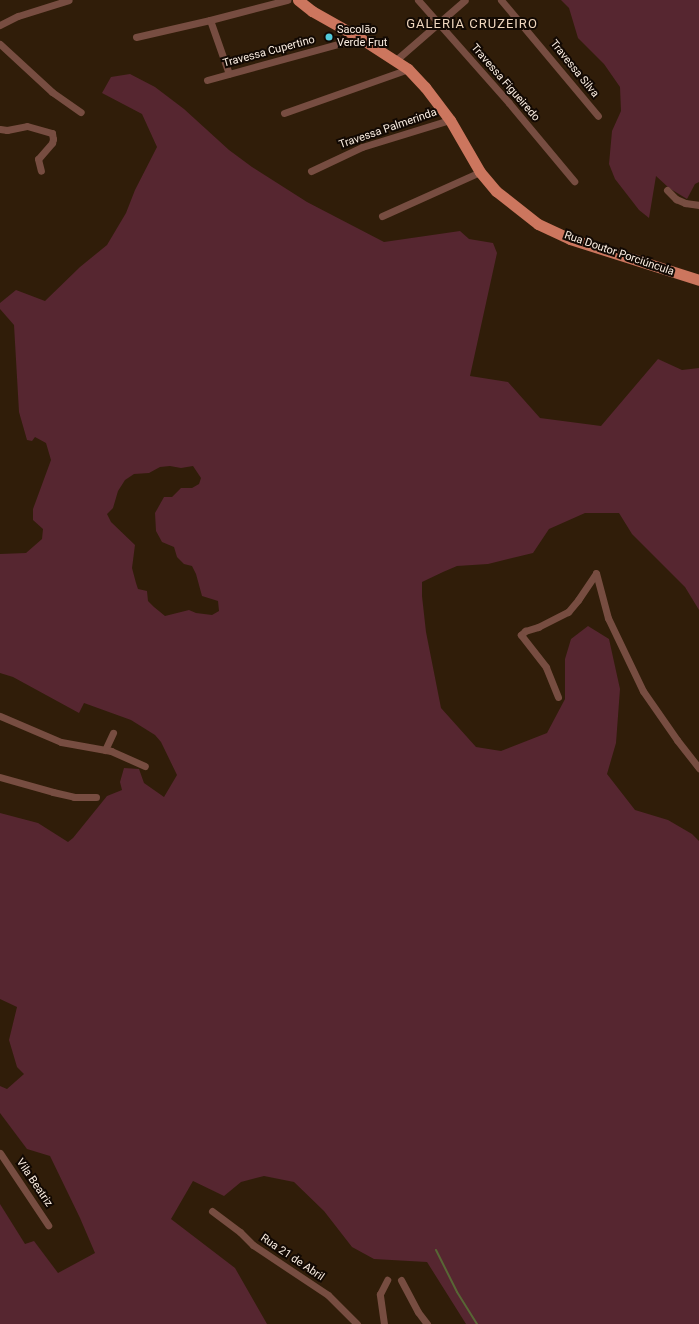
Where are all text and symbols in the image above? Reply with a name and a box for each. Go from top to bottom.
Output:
district label: GALERIA CRUZEIRO [406,16,538,32]
place label: Sacolão Verde Frut [337,24,387,50]
marker: Sacolão Verde Frut [324,32,334,42]
street label: Travessa Cupertino [222,33,316,71]
street label: Travessa Silva [547,38,601,100]
street label: Travessa Figueiredo [468,42,542,124]
street label: Travessa Palmerinda [337,106,439,152]
street label: Rua Doutor Porciúncula [562,229,676,279]
street label: Vila Beatriz [13,1156,55,1210]
street label: Rua 21 de Abril [258,1232,326,1284]

